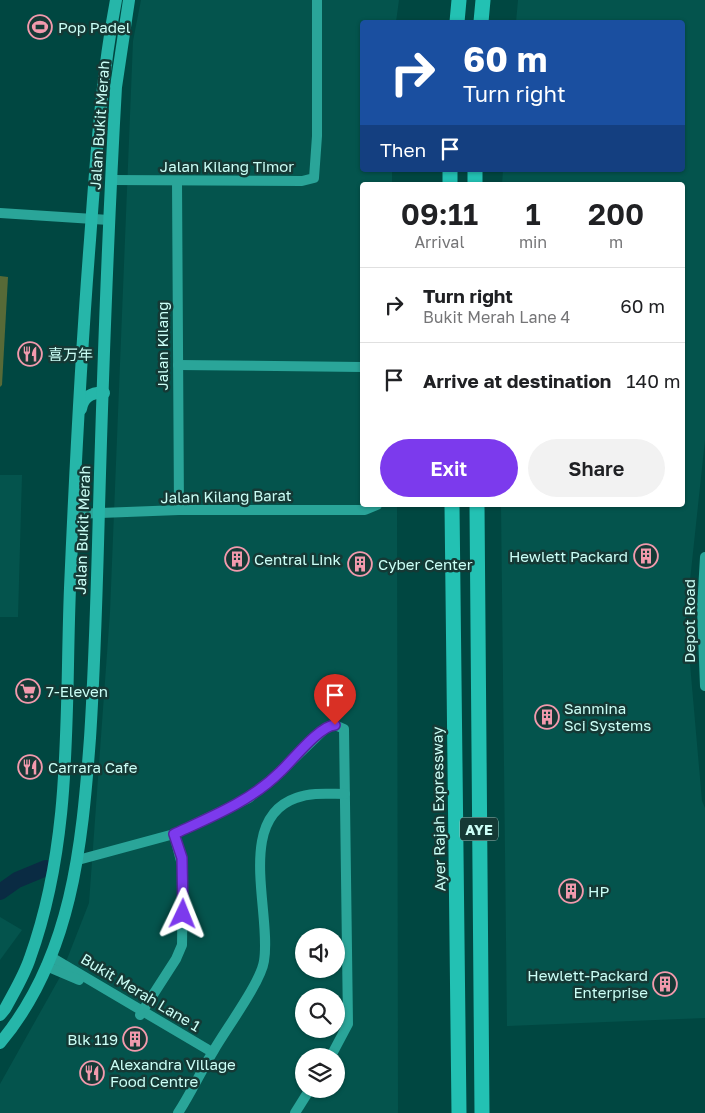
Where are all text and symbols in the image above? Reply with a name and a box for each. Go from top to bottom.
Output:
sports icon: Pop Padel [27,14,53,40]
place label: Pop Padel [58,18,131,36]
text: 60 m [463,38,547,80]
icon: right [380,40,445,105]
street label: Jalan Bukit Merah [86,60,112,190]
text: Turn right [463,80,566,107]
icon: arrive [436,135,464,163]
text: Then [380,138,426,161]
street label: Jalan Kilang Timor [160,157,294,175]
text: 09:11 [401,196,478,232]
text: 1 [525,196,541,232]
text: 200 [588,196,644,232]
text: Arrival [414,232,465,252]
text: min [519,232,547,252]
text: m [609,232,623,252]
text: Turn right [423,284,513,307]
icon: right [380,291,408,319]
text: 60 m [620,294,665,317]
street label: Jalan Kilang [153,301,171,391]
text: Bukit Merah Lane 4 [423,307,570,327]
restaurant icon: 喜万年 [17,341,43,367]
place label: 喜万年 [48,345,93,363]
icon: arrive [380,366,408,394]
text: Arrive at destination [423,369,611,392]
text: 140 m [626,369,681,392]
button: Exit [380,439,518,497]
button: Share [528,439,665,497]
street label: Jalan Bukit Merah [71,465,93,595]
street label: Jalan Kilang Barat [160,486,292,506]
building icon: Hewlett Packard [633,543,659,569]
building icon: Central Link [224,546,250,572]
place label: Hewlett Packard [509,547,628,565]
place label: Central Link [254,550,341,568]
building icon: Cyber Center [347,551,373,577]
place label: Cyber Center [378,555,473,573]
street label: Depot Road [680,579,698,663]
pin [314,674,356,725]
supermarket icon: 7-Eleven [15,678,41,704]
icon: arrive [321,681,349,709]
place label: 7-Eleven [46,682,108,700]
place label: Sanmina Sci Systems [564,699,651,734]
building icon: Sanmina Sci Systems [534,704,560,730]
street label: Ayer Rajah Expressway [428,726,448,892]
restaurant icon: Carrara Cafe [17,754,43,780]
place label: Carrara Cafe [48,758,138,776]
road number: AYE [460,818,498,841]
building icon: HP [558,878,584,904]
place label: HP [588,882,609,900]
position arrow [156,887,208,939]
map controls [295,928,345,1098]
button: sound [295,928,345,978]
street label: Bukit Merah Lane 1 [78,949,204,1035]
place label: Hewlett-Packard Enterprise [527,966,648,1001]
building icon: Hewlett-Packard Enterprise [652,971,678,997]
button: search [295,988,345,1038]
building icon: Blk 119 [122,1026,148,1052]
place label: Blk 119 [67,1030,118,1048]
button: layers [295,1048,345,1098]
place label: Alexandra Village Food Centre [110,1055,236,1090]
restaurant icon: Alexandra Village Food Centre [79,1060,105,1086]

